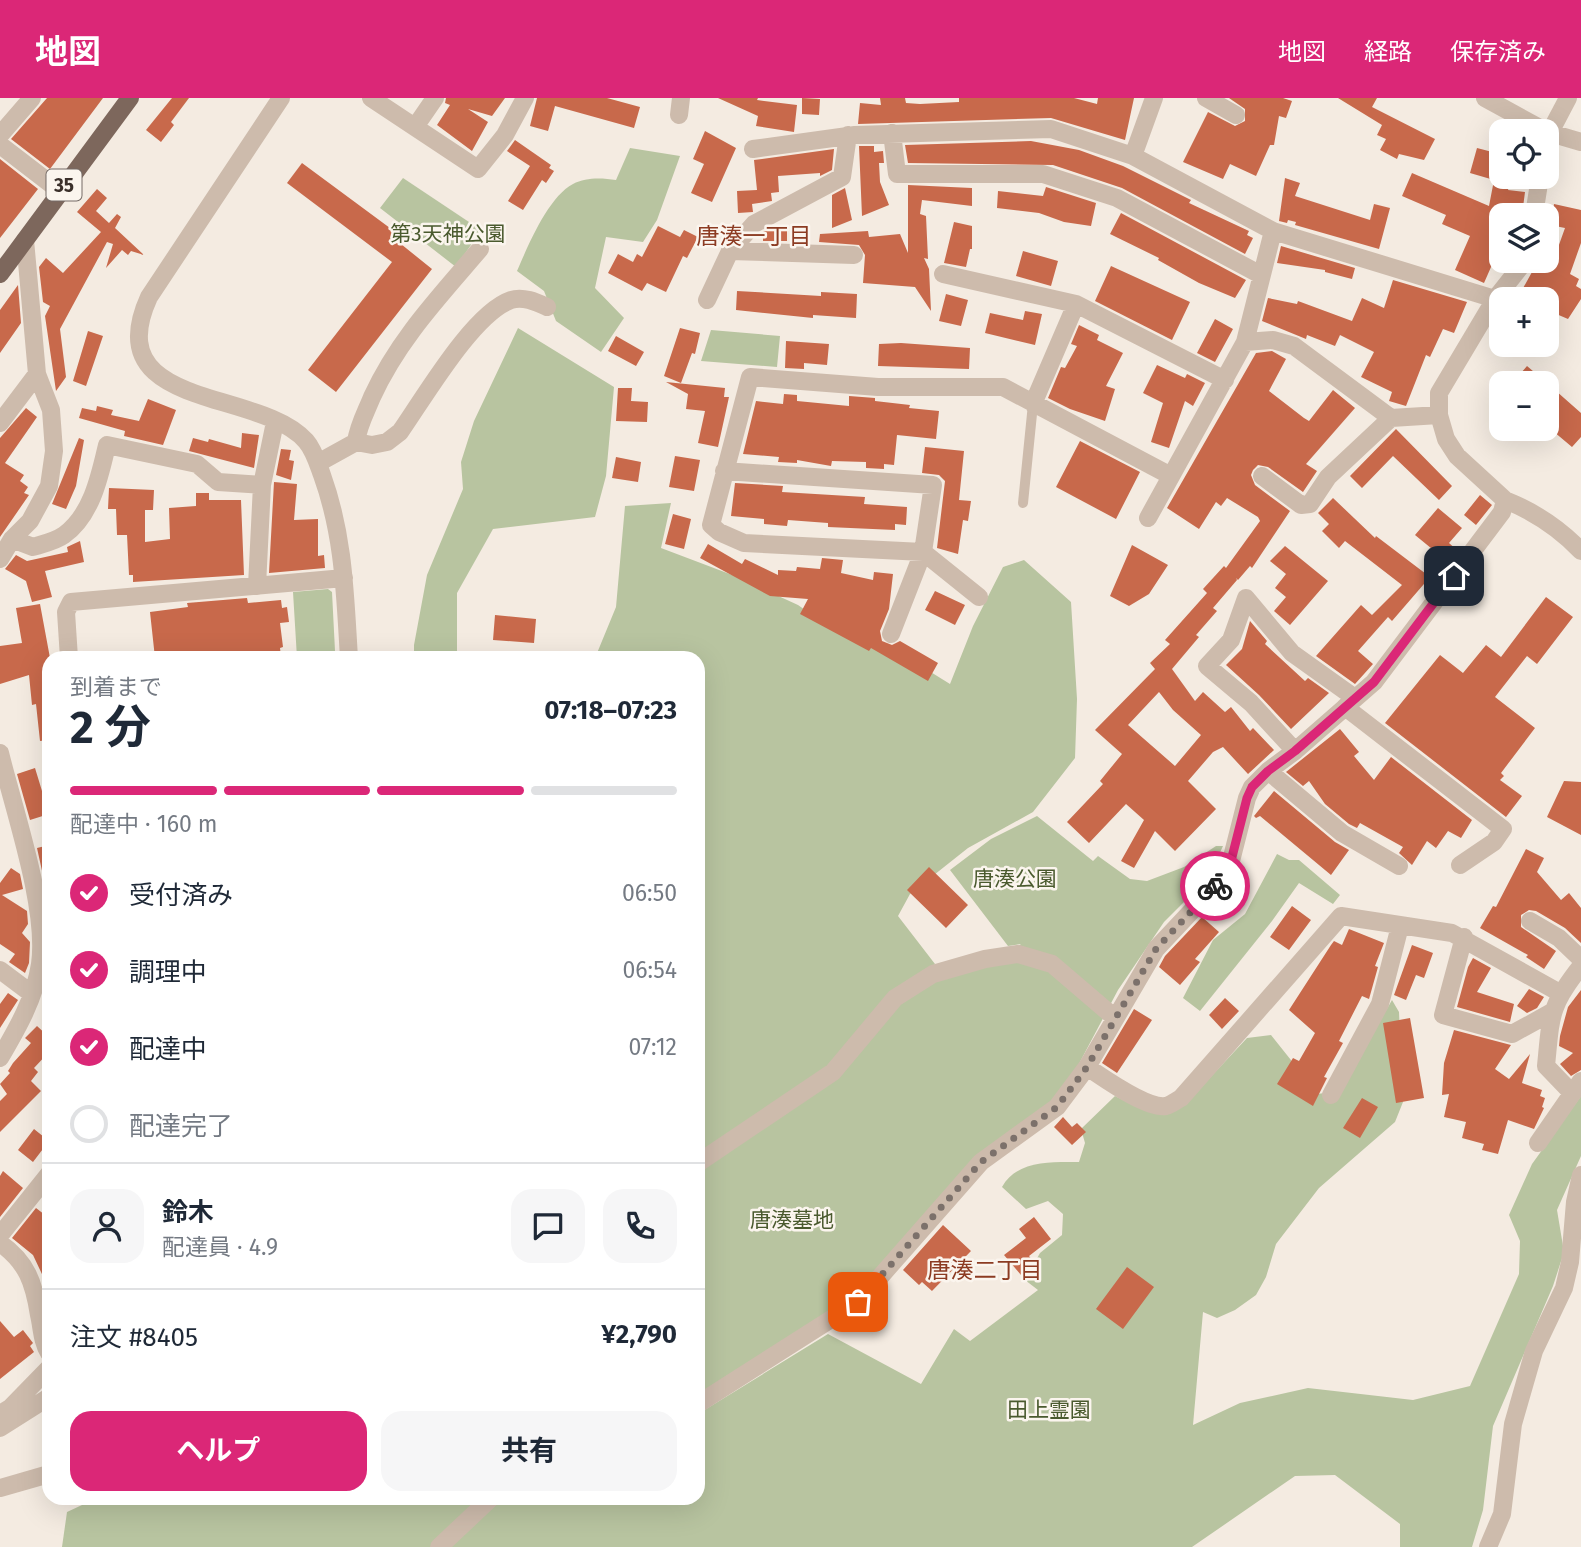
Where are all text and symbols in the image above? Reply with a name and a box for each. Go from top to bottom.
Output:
text: 地図 [35,32,101,72]
text: 地図 [1278,38,1326,66]
text: 経路 [1364,38,1412,66]
text: 保存済み [1450,38,1546,66]
map controls [1489,119,1559,441]
button: locate [1489,119,1559,189]
road number: 35 [46,170,82,200]
button: layers [1489,203,1559,273]
park label: 第3天神公園 [390,221,506,247]
district label: 唐湊一丁目 [697,222,812,250]
button: + [1489,287,1559,357]
button: − [1489,371,1559,441]
pin [1424,546,1484,606]
icon: home [1435,557,1473,595]
text: 到着まで [70,673,162,701]
text: 07:18–07:23 [544,695,677,726]
text: 2 分 [70,700,151,755]
text: 配達中 · 160 m [70,810,218,838]
courier [1180,851,1250,921]
park label: 唐湊公園 [973,866,1057,892]
icon: bike [1196,867,1234,905]
icon: check [70,874,108,912]
text: 06:50 [622,879,677,907]
text: 受付済み [129,880,233,911]
icon: check [70,951,108,989]
text: 06:54 [623,956,677,984]
text: 調理中 [129,957,207,988]
icon: check [70,1028,108,1066]
text: 07:12 [628,1033,677,1061]
text: 配達中 [129,1034,207,1065]
text: 配達完了 [129,1111,233,1142]
button: person [70,1189,144,1263]
button: chat [511,1189,585,1263]
button: phone [603,1189,677,1263]
text: 鈴木 [162,1197,214,1228]
park label: 唐湊墓地 [750,1207,834,1233]
text: 配達員 · 4.9 [162,1233,278,1261]
district label: 唐湊二丁目 [928,1256,1043,1284]
pin [828,1272,888,1332]
icon: bag [839,1283,877,1321]
text: ¥2,790 [601,1319,677,1350]
text: 注文 #8405 [70,1322,198,1353]
park label: 田上霊園 [1007,1397,1091,1423]
button: ヘルプ [70,1411,367,1491]
button: 共有 [381,1411,677,1491]

